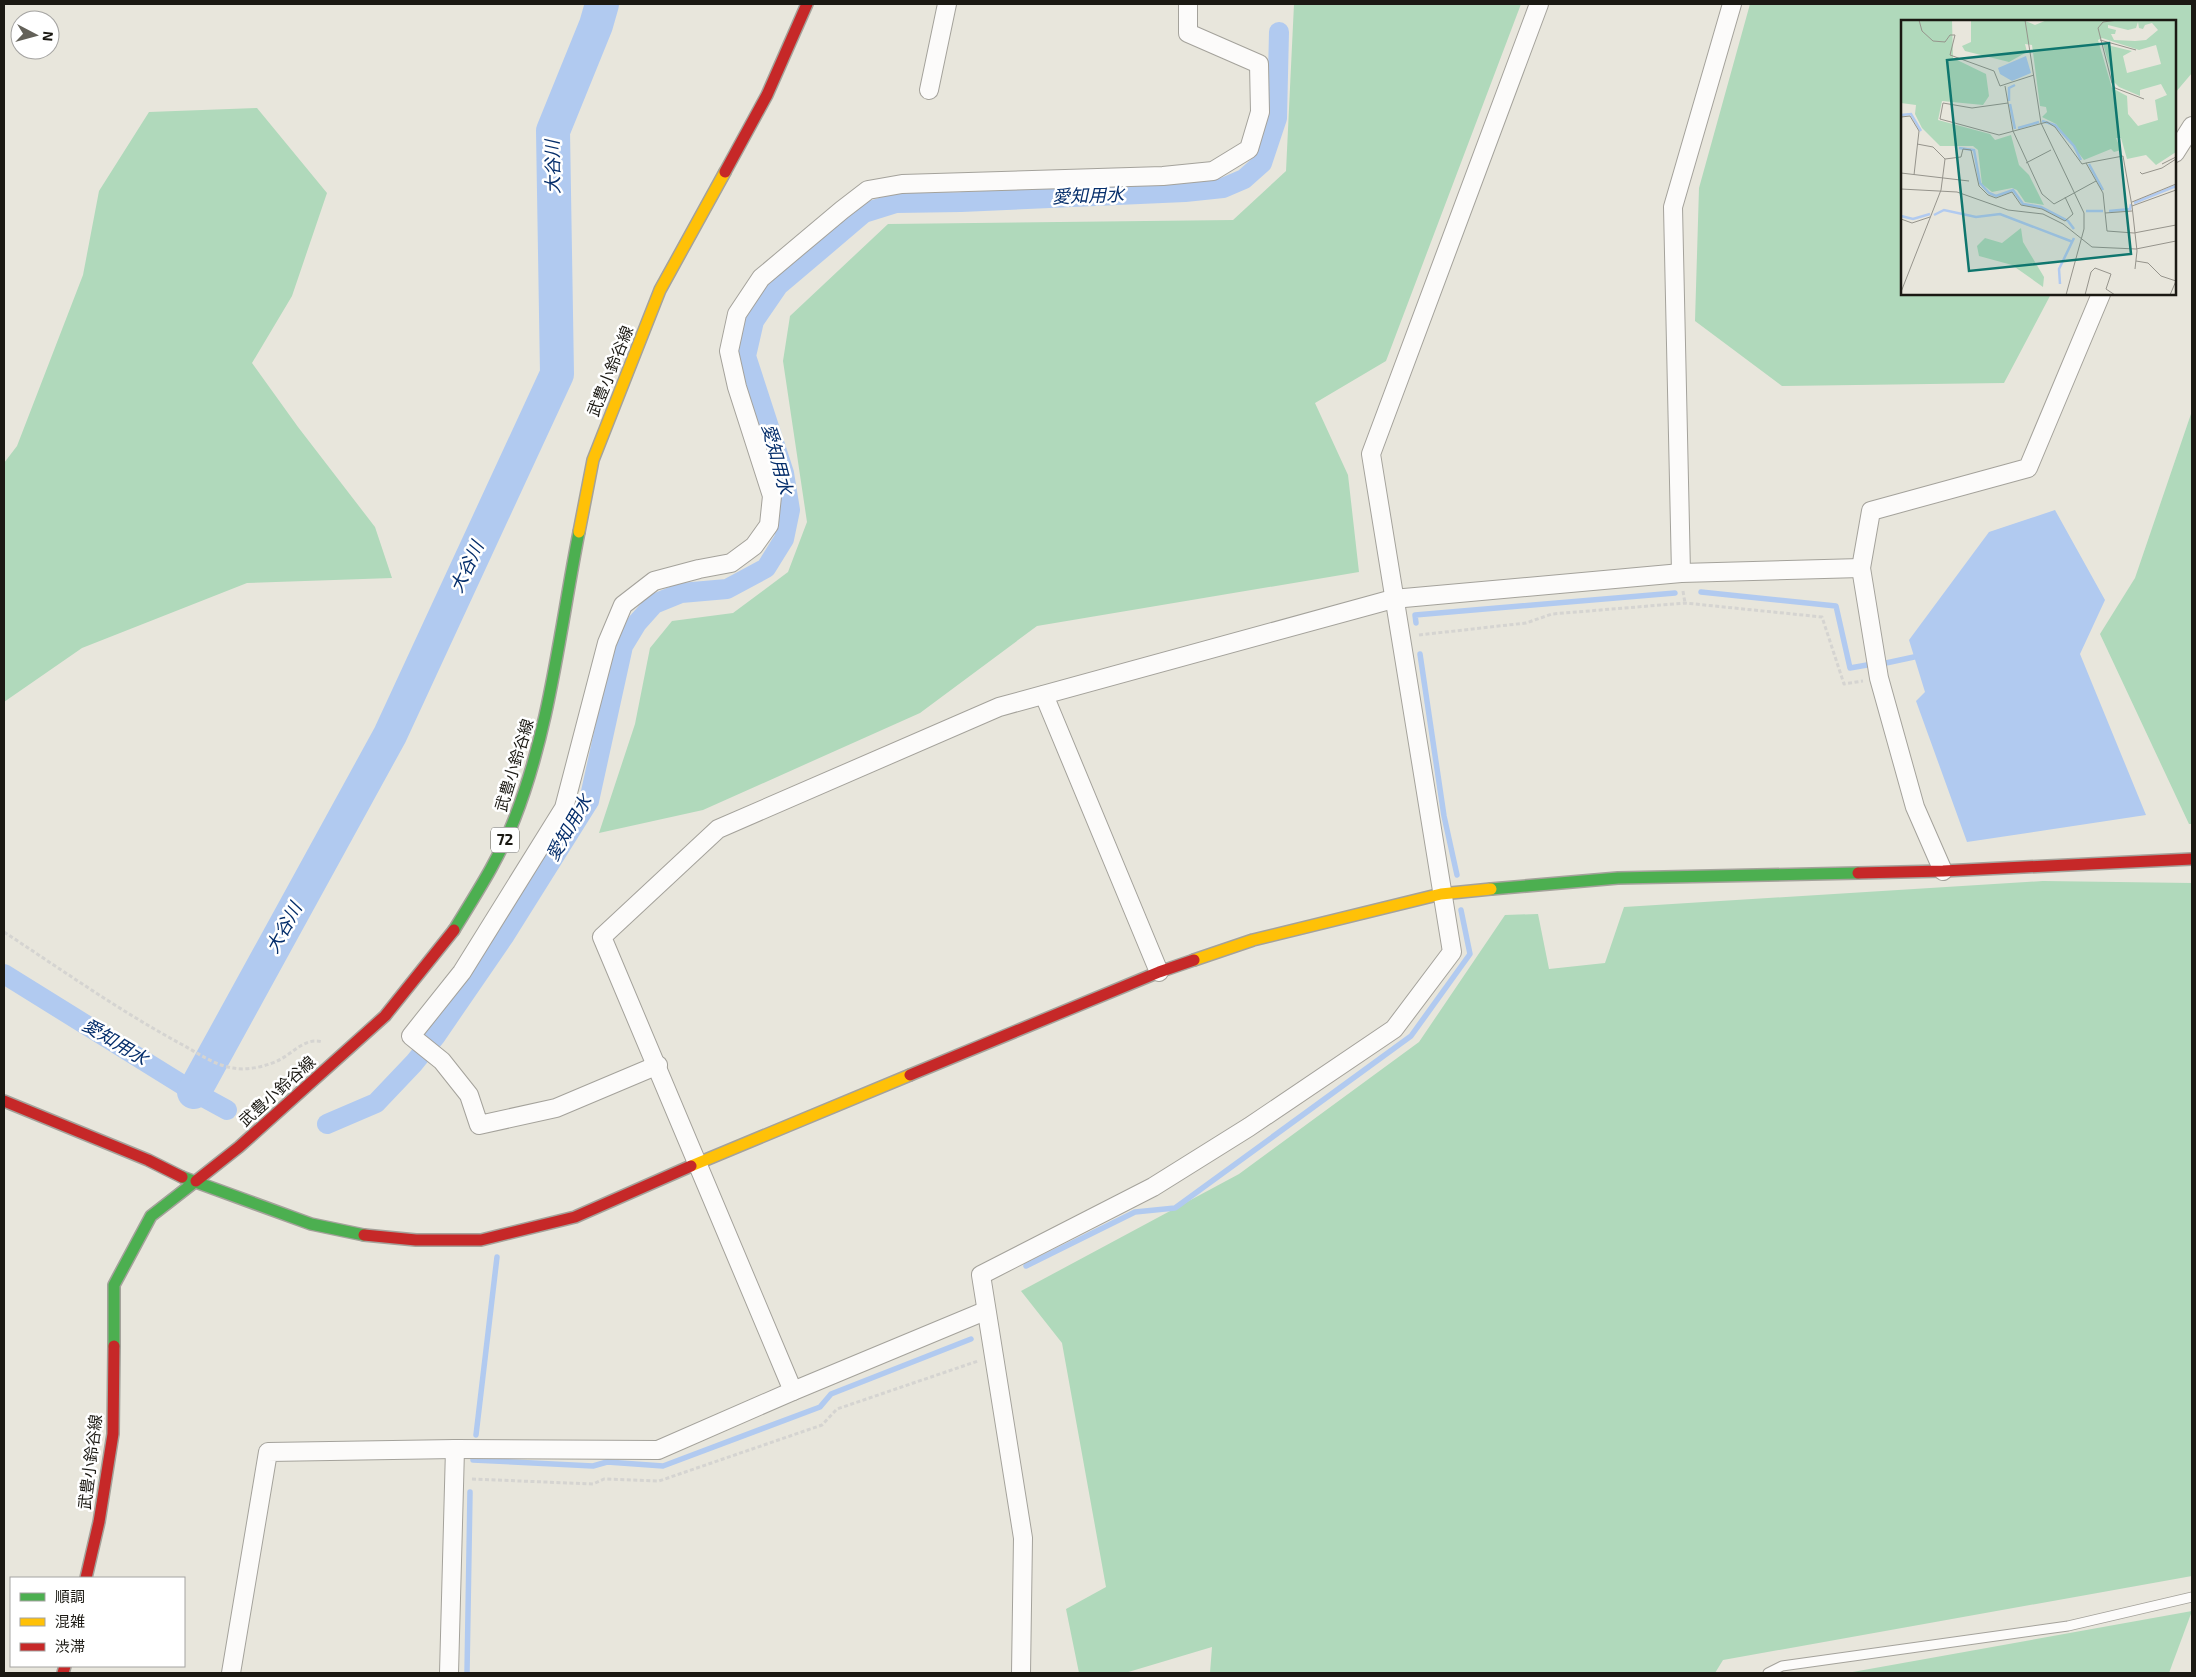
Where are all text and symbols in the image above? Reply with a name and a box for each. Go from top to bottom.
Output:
north arrow [10,10,60,60]
inset map [1901,20,2176,295]
text: N [39,30,57,42]
water label: 大谷川 [540,138,563,194]
water label: 愛知用水 [1052,183,1126,207]
street label: 武豊小鈴谷線 [583,323,636,419]
water label: 愛知用水 [758,421,798,498]
water label: 大谷川 [445,536,488,596]
street label: 武豊小鈴谷線 [490,716,537,814]
water label: 愛知用水 [541,789,597,864]
road number: 72 [491,828,519,852]
water label: 大谷川 [260,897,307,956]
water label: 愛知用水 [79,1013,154,1070]
street label: 武豊小鈴谷線 [235,1051,319,1130]
street label: 武豊小鈴谷線 [74,1413,105,1511]
legend [10,1577,185,1667]
text: 順調 [55,1587,85,1605]
text: 混雑 [55,1612,85,1630]
text: 渋滞 [55,1637,85,1655]

